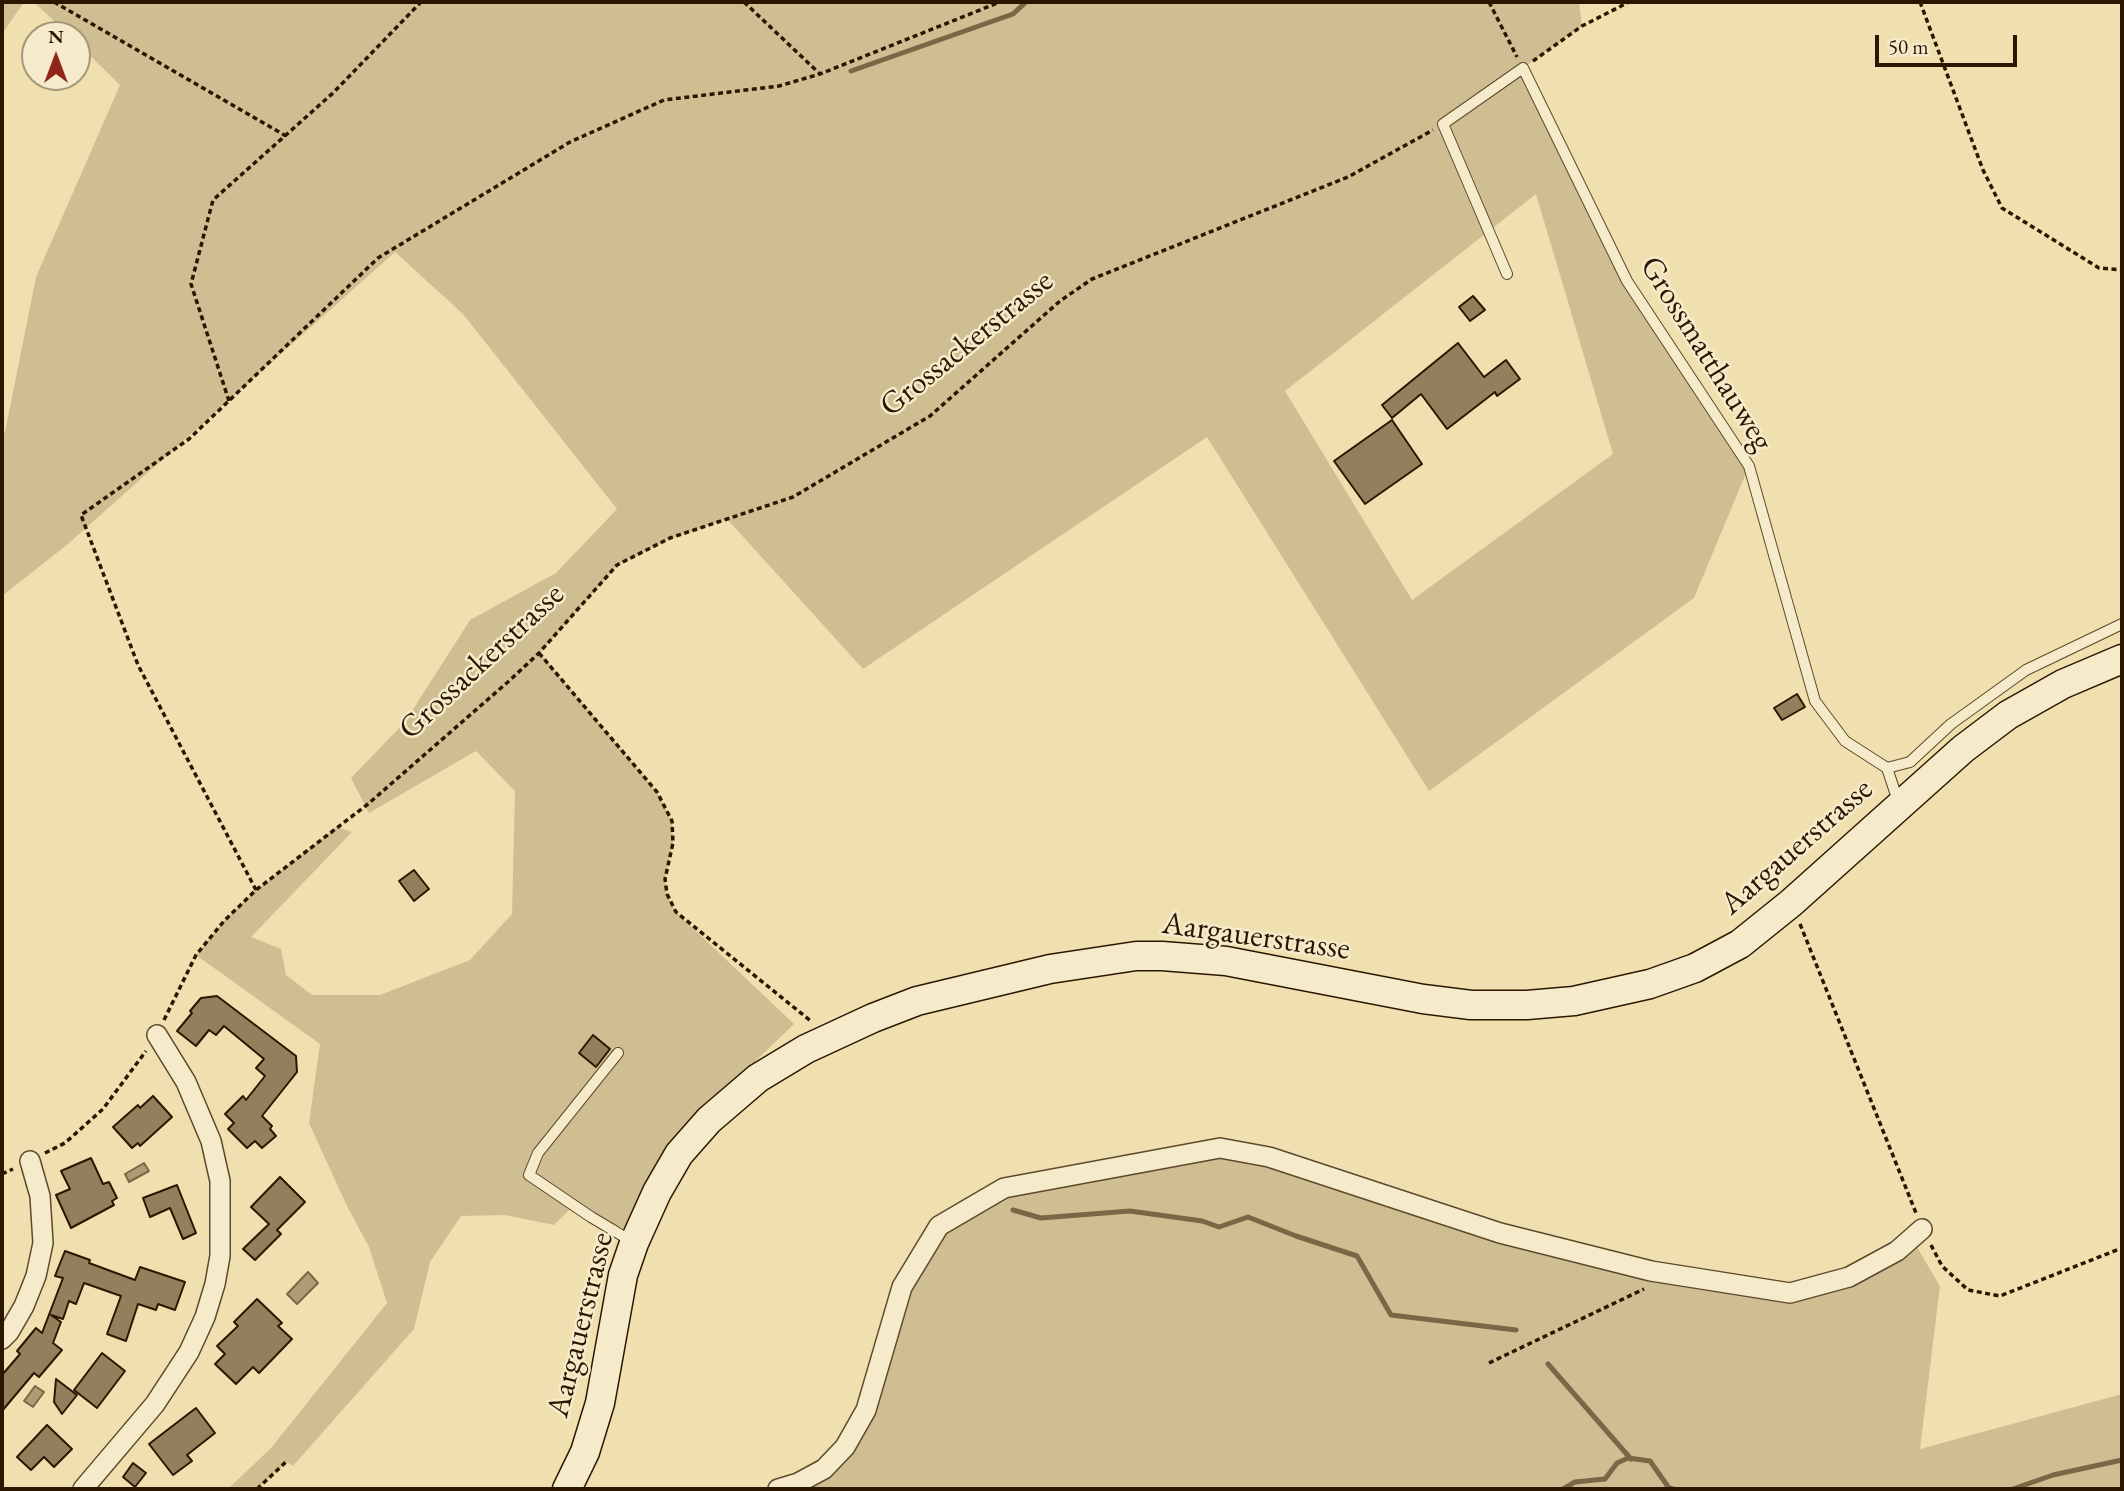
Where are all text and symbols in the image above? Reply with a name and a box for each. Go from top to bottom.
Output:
north arrow [21,21,91,91]
scale bar [1879,21,2021,65]
text: N [48,24,64,49]
text: 50 m [1888,33,1929,60]
street label: Grossmatthauweg [1631,250,1781,458]
street label: Grossackerstrasse [873,263,1061,425]
street label: Grossackerstrasse [392,576,572,748]
street label: Aargauerstrasse [1713,770,1881,924]
street label: Aargauerstrasse [1160,905,1352,969]
street label: Aargauerstrasse [539,1229,623,1421]

